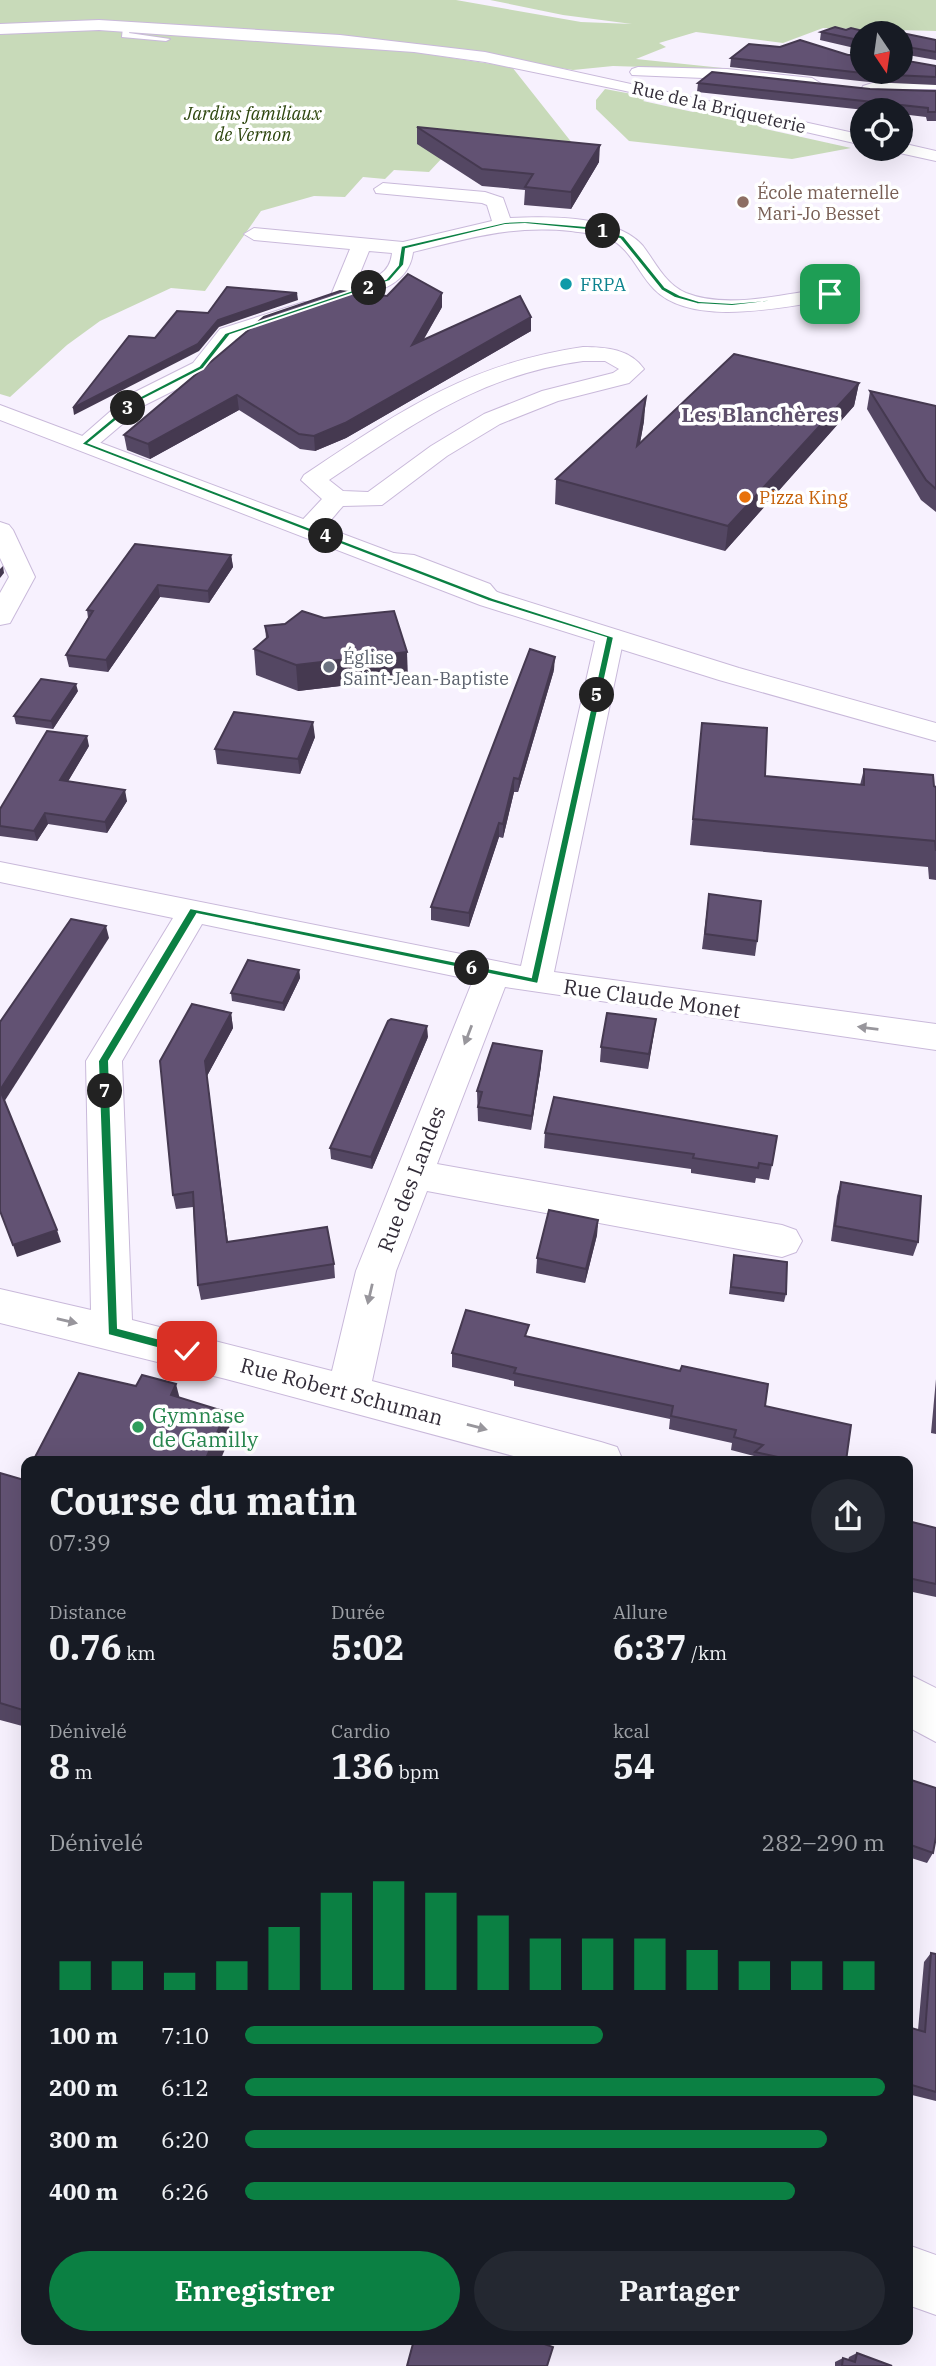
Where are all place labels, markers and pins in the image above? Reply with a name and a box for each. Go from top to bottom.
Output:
place label: École maternelle Mari-Jo Besset [757,181,899,225]
marker: École maternelle Mari-Jo Besset [735,194,751,210]
pin: 1 [586,214,620,248]
pin [800,264,860,324]
pin: 2 [352,270,386,306]
place label: FRPA [580,273,627,296]
marker: FRPA [558,276,574,292]
pin: 3 [110,390,146,426]
place label: Pizza King [759,486,848,509]
marker: Pizza King [737,489,753,505]
pin: 4 [308,518,344,554]
place label: Église Saint-Jean-Baptiste [343,646,509,690]
marker: Église Saint-Jean-Baptiste [321,659,337,675]
pin: 5 [580,678,614,712]
pin: 6 [454,950,490,986]
pin: 7 [88,1074,122,1108]
pin [157,1321,217,1381]
place label: Gymnase de Gamilly [152,1401,259,1453]
marker: Gymnase de Gamilly [130,1419,146,1435]

